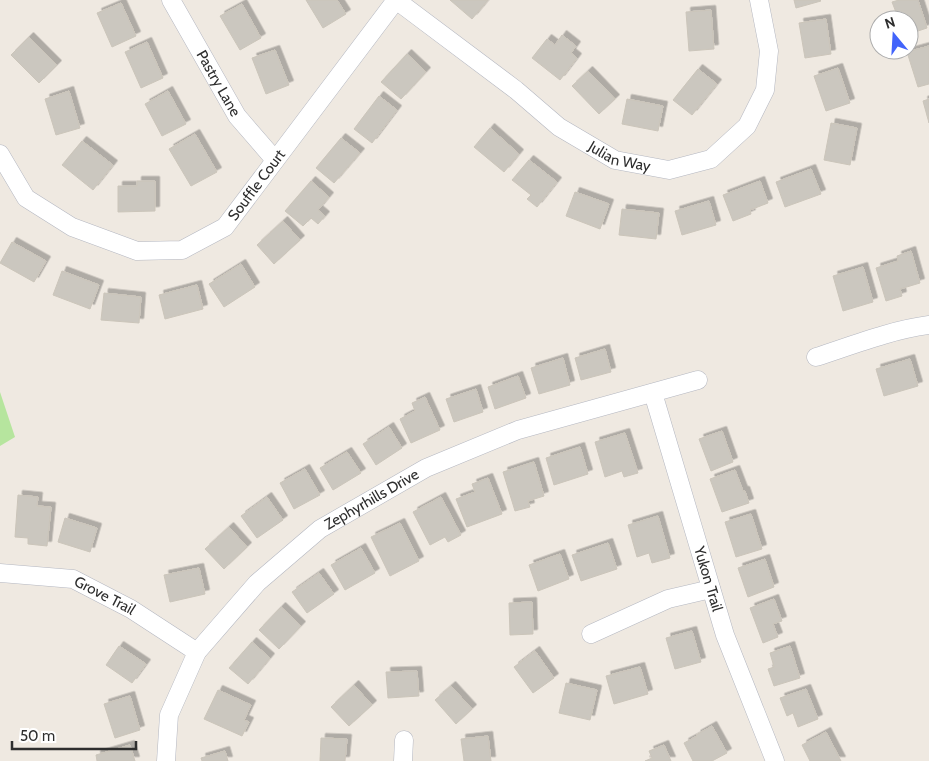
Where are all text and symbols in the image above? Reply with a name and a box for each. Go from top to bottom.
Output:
north arrow [869,10,919,60]
text: N [882,13,897,33]
street label: Pastry Lane [193,47,245,120]
street label: Julian Way [584,137,652,175]
street label: Souffle Court [224,146,289,224]
street label: Zephyrhills Drive [321,465,422,533]
street label: Yukon Trail [690,543,727,614]
street label: Grove Trail [71,572,139,619]
scale bar [12,718,136,750]
text: 50 m [20,727,55,745]

